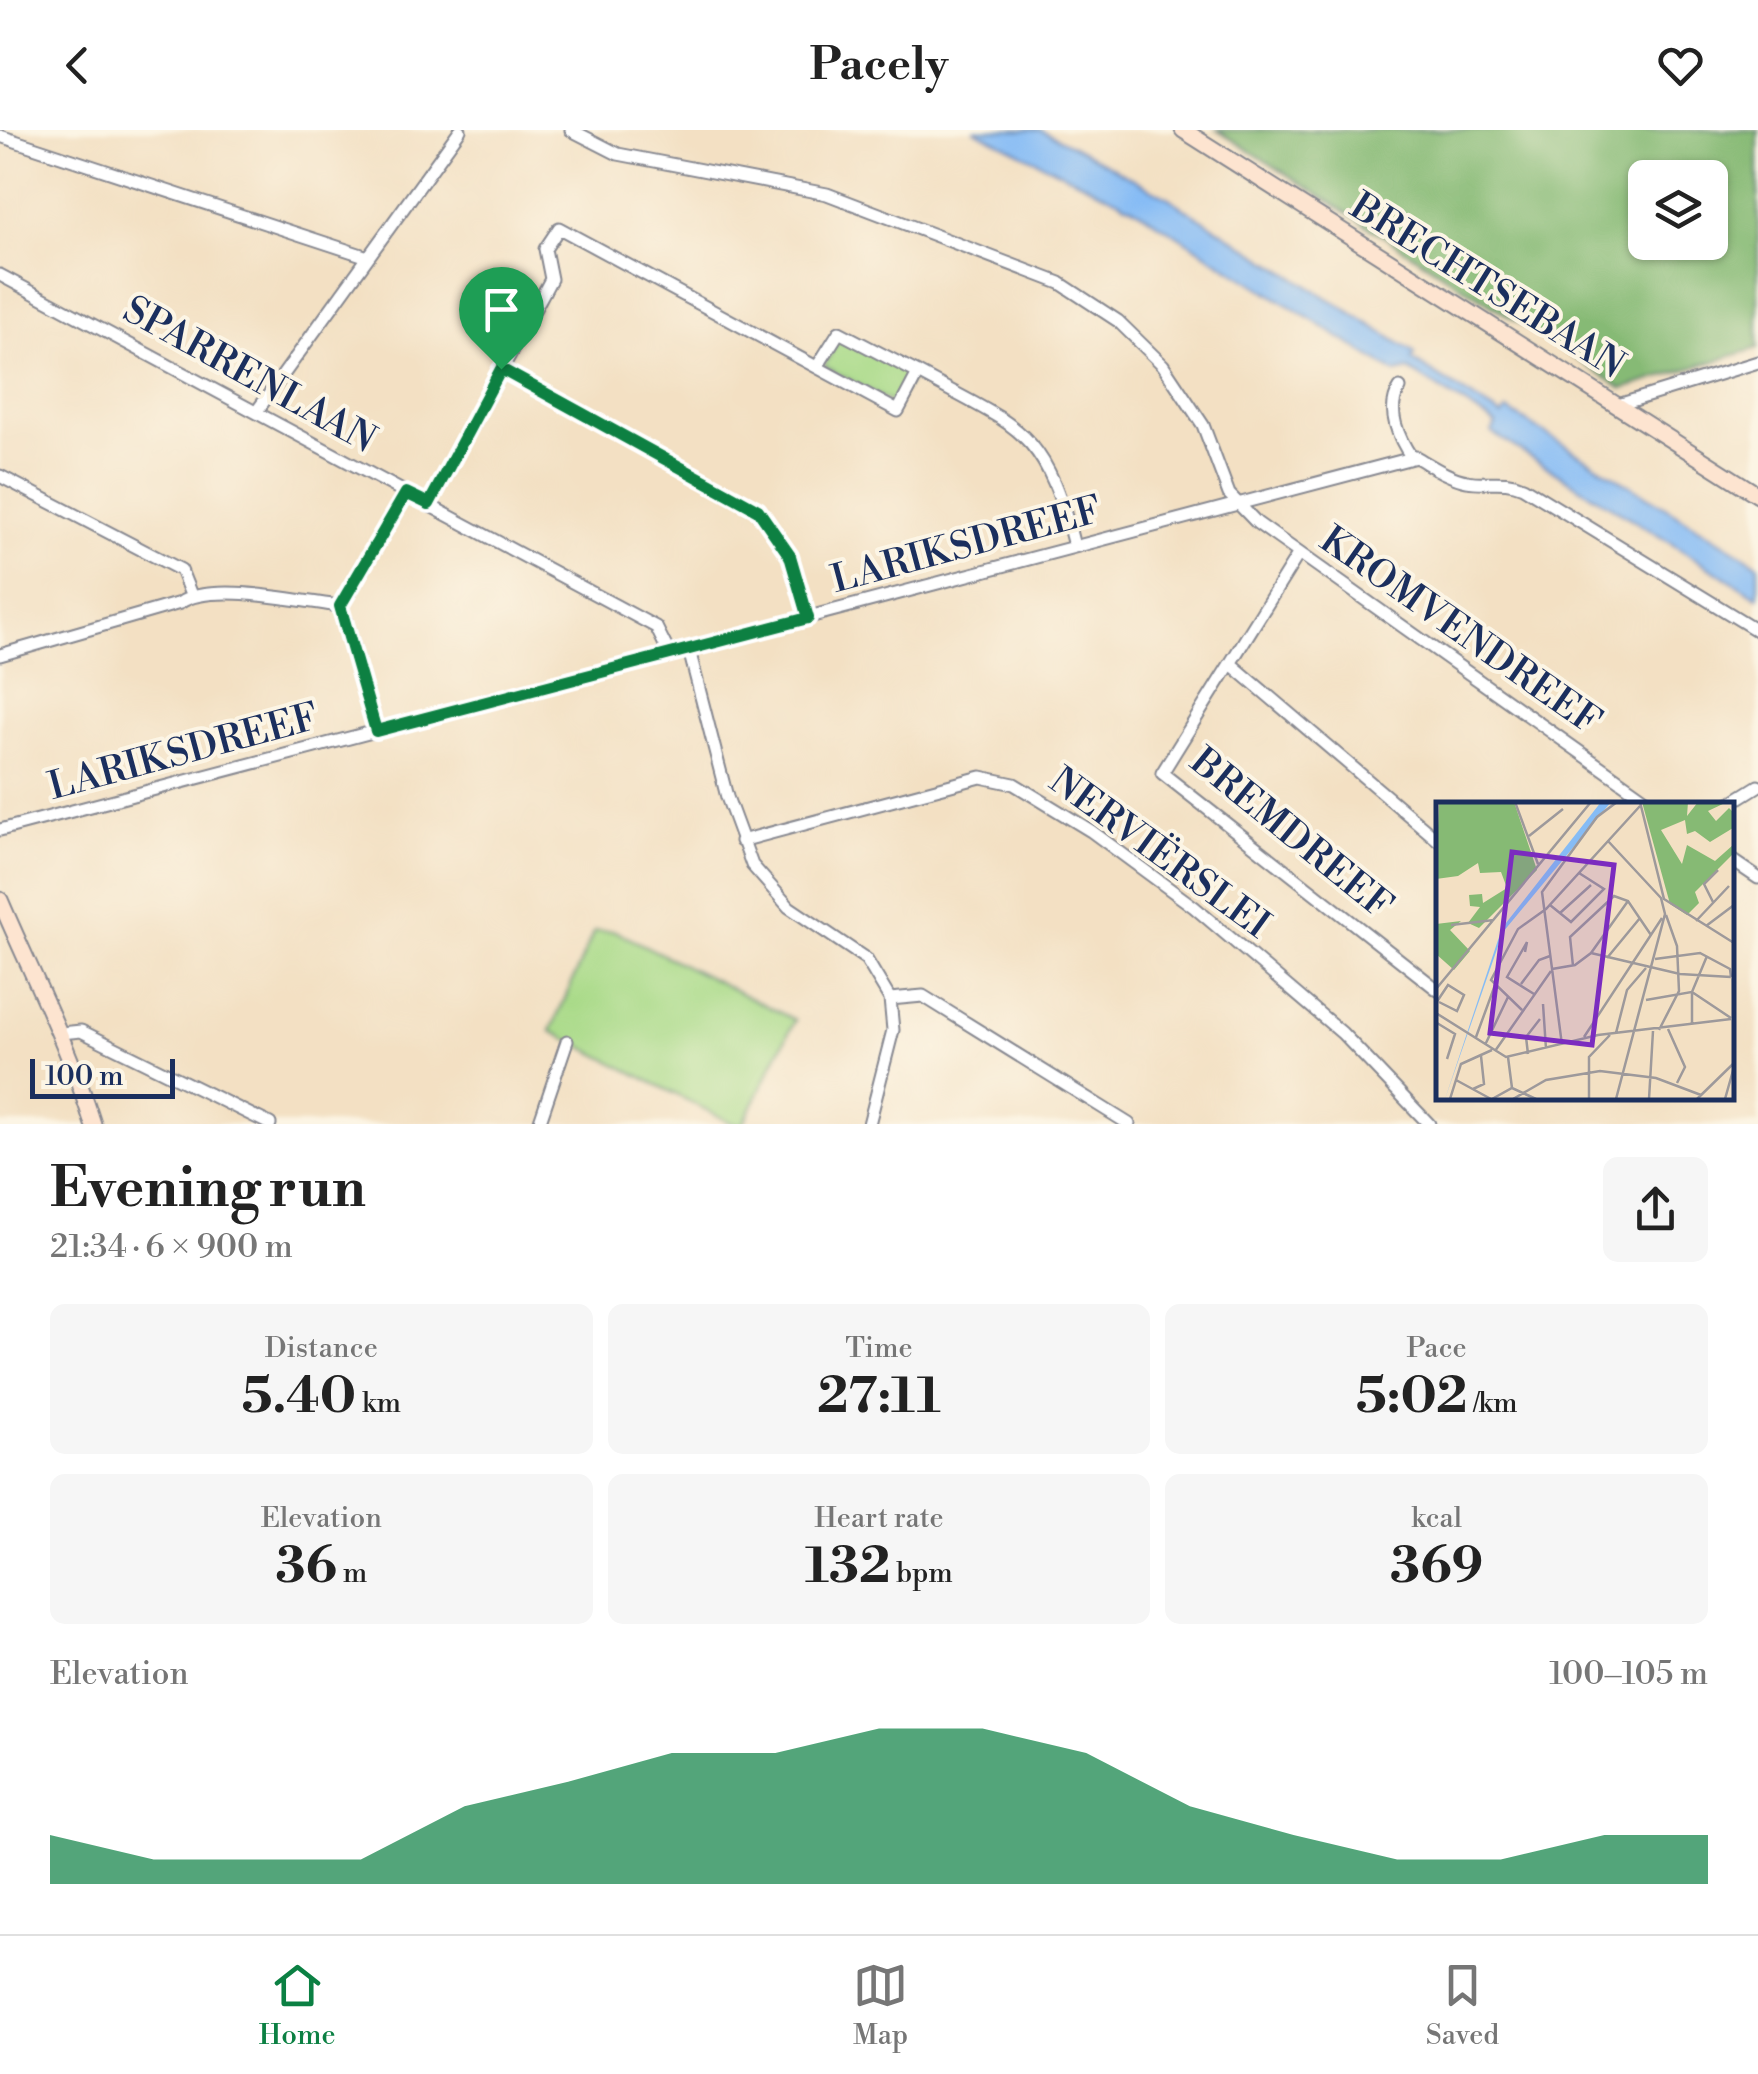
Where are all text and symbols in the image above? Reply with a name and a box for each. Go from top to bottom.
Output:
text: Pacely [810,37,948,94]
icon: back [50,38,105,93]
icon: heart [1653,38,1708,93]
map controls [1628,160,1728,260]
button: layers [1628,160,1728,260]
street label: BRECHTSEBAAN [1341,183,1633,389]
pin [459,267,544,370]
icon: arrive [474,282,529,337]
street label: SPARRENLAAN [115,287,384,464]
street label: LARIKSDREEF [826,487,1107,604]
street label: KROMVENDREEF [1311,517,1610,746]
street label: LARIKSDREEF [43,694,324,811]
street label: BREMDREEF [1180,738,1401,930]
street label: NERVIËRSLEI [1040,756,1280,949]
inset map [1436,802,1733,1099]
scale bar [30,1054,175,1098]
text: 100 m [45,1059,124,1094]
text: Evening run [50,1155,366,1224]
button: share [1603,1157,1708,1262]
text: 21:34 · 6 × 900 m [50,1227,293,1267]
text: Distance [265,1331,378,1366]
text: Time [845,1331,913,1366]
text: Pace [1407,1331,1467,1366]
text: 5.40 [242,1366,356,1428]
text: 27:11 [817,1366,941,1428]
text: 5:02 [1356,1366,1467,1428]
text: km [356,1386,401,1421]
text: /km [1467,1386,1518,1421]
text: Elevation [261,1501,382,1536]
text: Heart rate [814,1501,944,1536]
text: kcal [1411,1501,1462,1536]
text: 36 [275,1536,337,1598]
text: 132 [805,1536,890,1598]
text: 369 [1390,1536,1483,1598]
text: m [337,1556,367,1591]
text: bpm [890,1556,953,1591]
text: Elevation [50,1654,189,1694]
text: 100–105 m [1549,1654,1708,1694]
tab: Home [259,1958,336,2053]
tab: Map [853,1958,908,2053]
tab: Saved [1426,1958,1499,2053]

